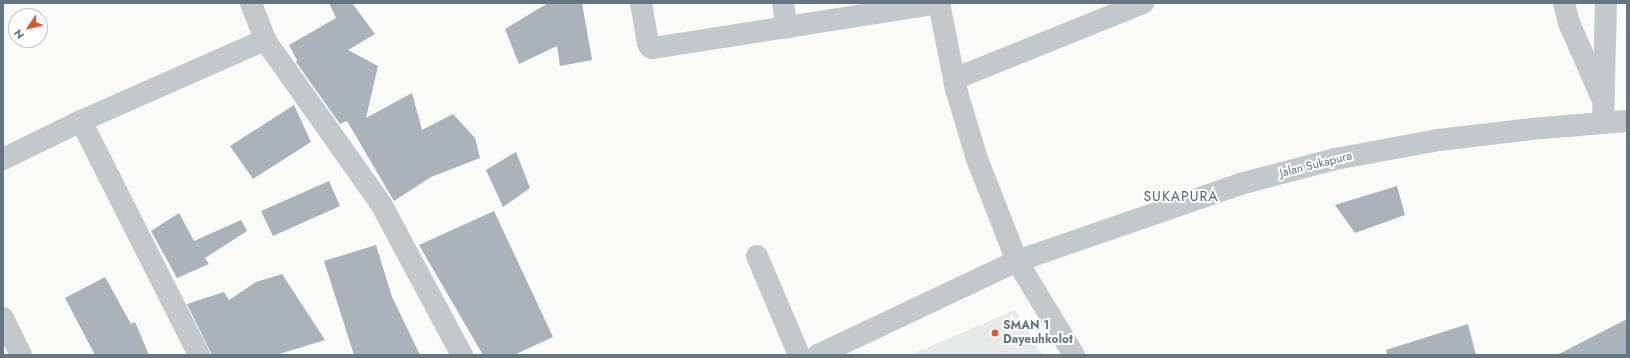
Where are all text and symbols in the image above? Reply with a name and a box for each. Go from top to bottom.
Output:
north arrow [8,8,48,48]
text: N [10,26,28,42]
street label: Jalan Sukapura [1278,149,1354,181]
district label: SUKAPURA [1143,188,1219,204]
place label: SMAN 1 Dayeuhkolot [1003,319,1073,347]
marker: SMAN 1 Dayeuhkolot [990,328,1000,338]

